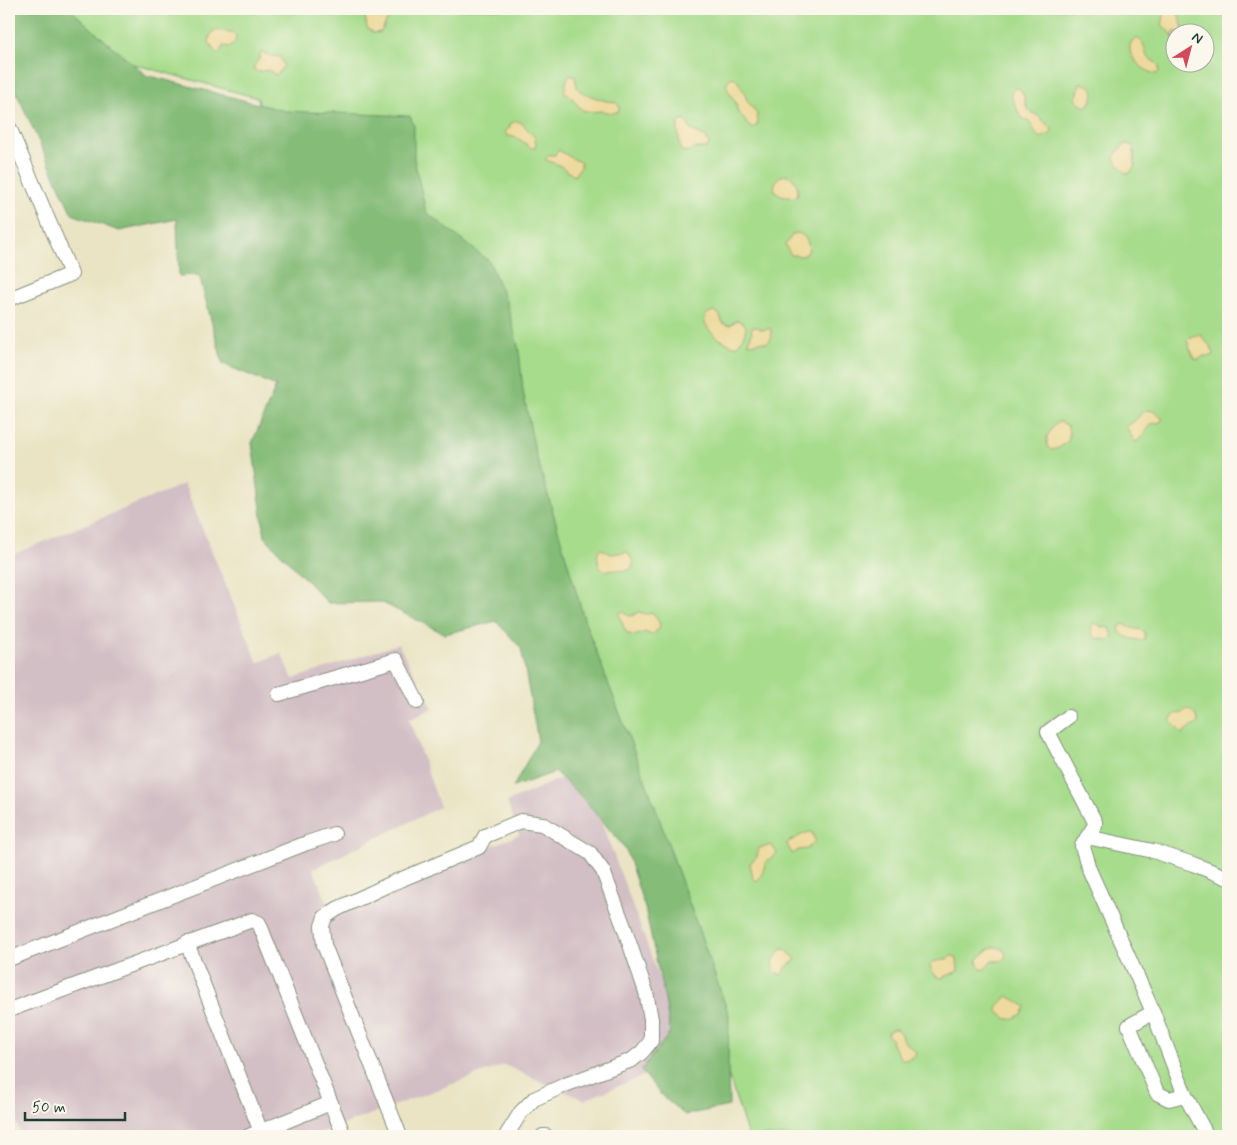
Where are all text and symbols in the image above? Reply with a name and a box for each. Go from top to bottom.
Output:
north arrow [1164,22,1214,72]
text: N [1188,28,1206,48]
scale bar [25,1090,125,1122]
text: 50 m [32,1098,66,1118]

